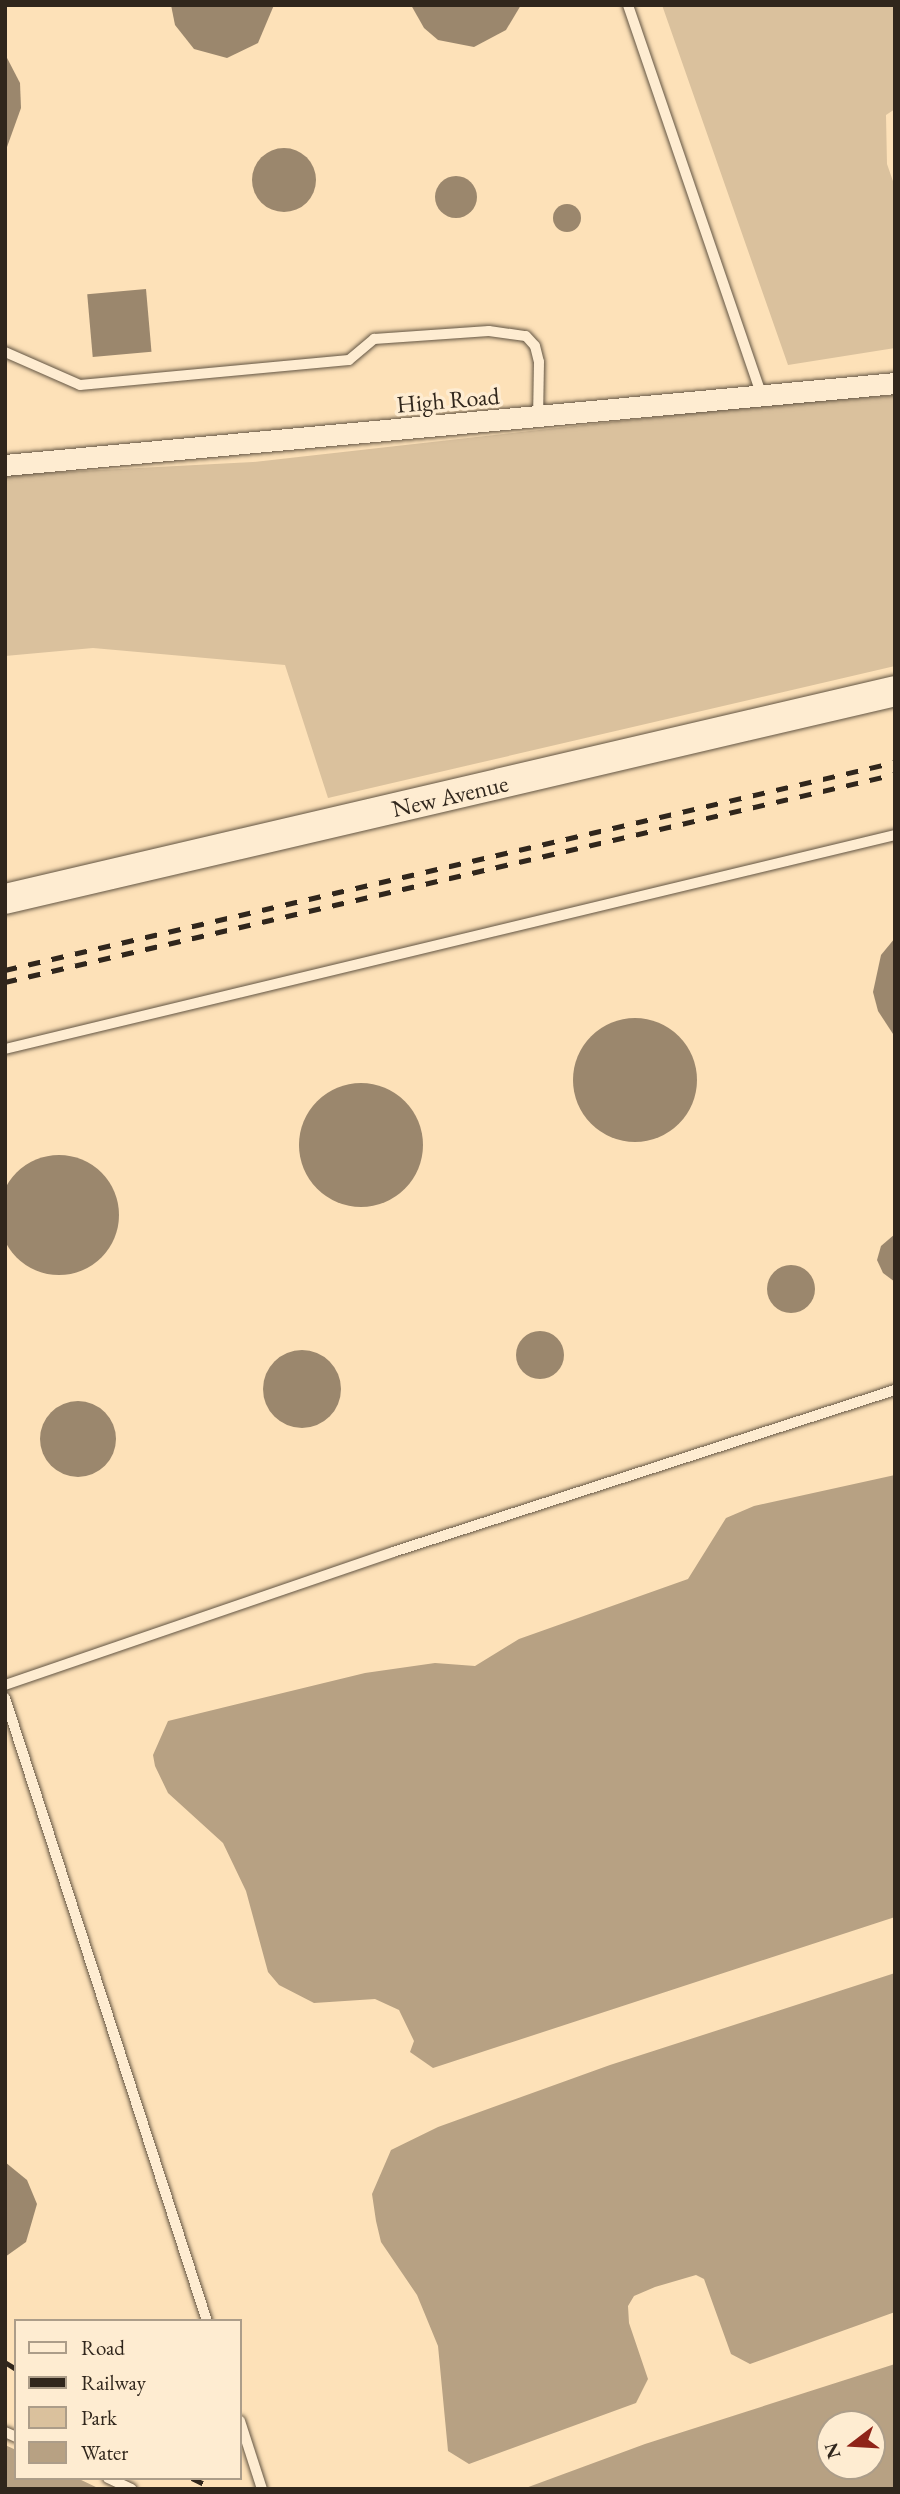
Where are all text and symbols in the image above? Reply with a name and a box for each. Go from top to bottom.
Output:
street label: High Road [395,381,501,419]
street label: New Avenue [389,769,511,823]
legend [14,2319,242,2480]
text: Road [81,2334,125,2361]
text: Railway [81,2369,146,2396]
text: Park [81,2404,117,2431]
north arrow [816,2410,886,2480]
text: Water [81,2439,128,2466]
text: N [818,2440,847,2462]

